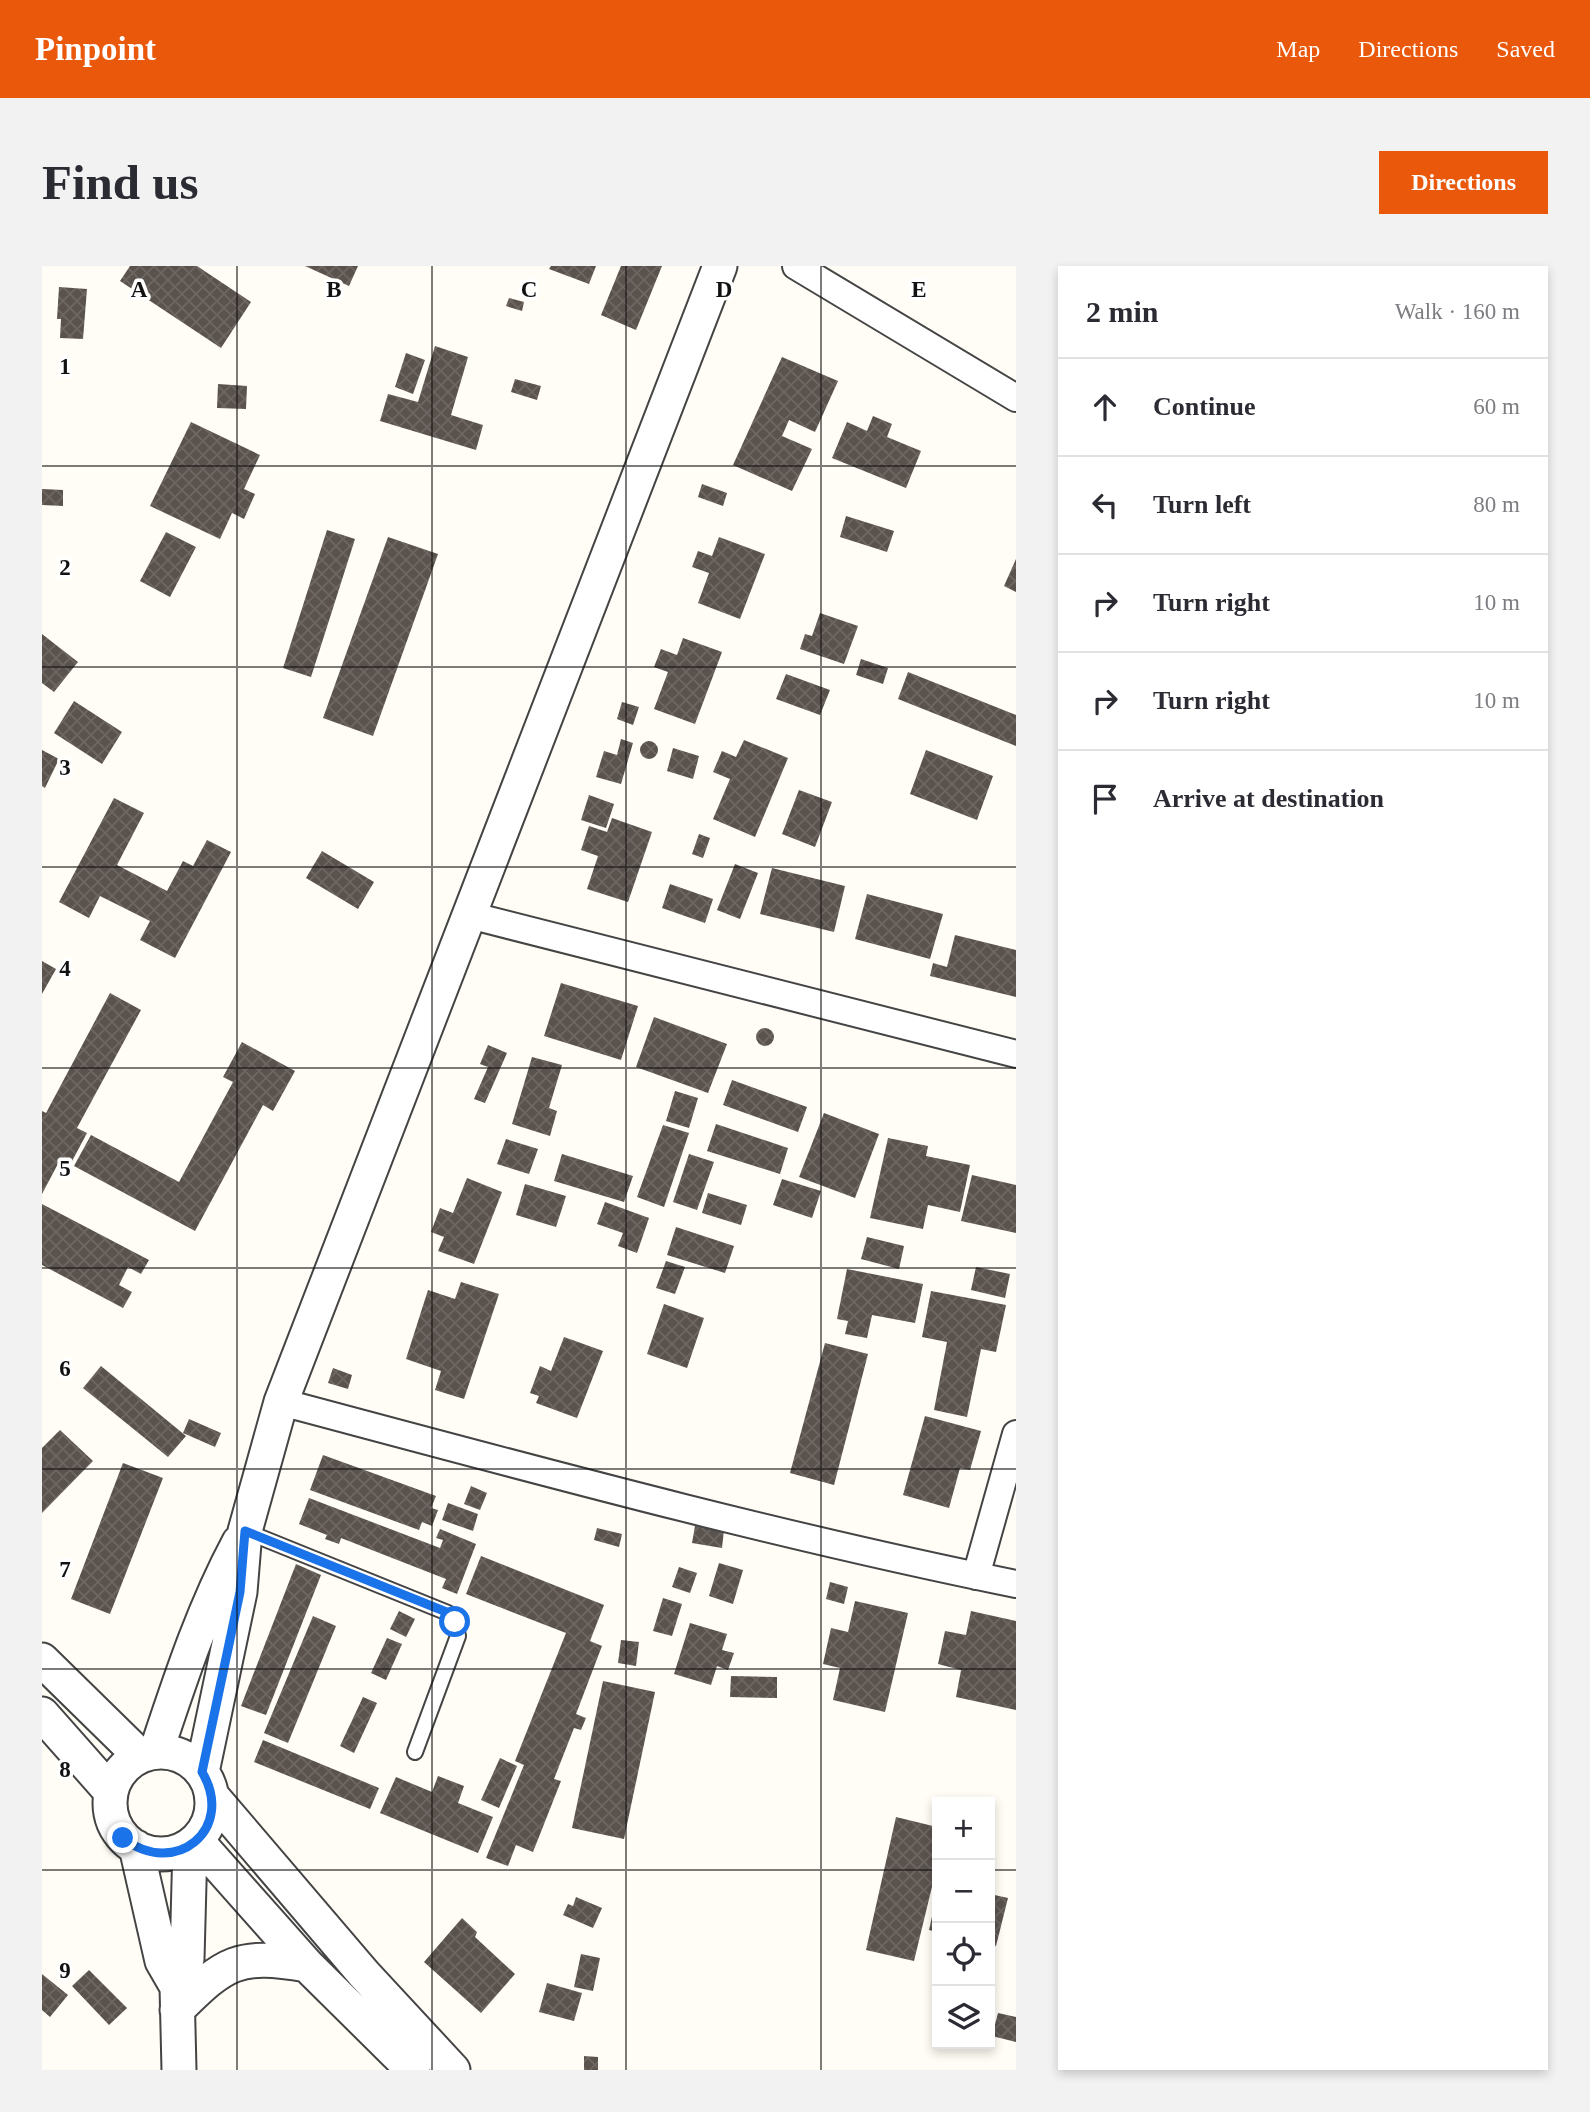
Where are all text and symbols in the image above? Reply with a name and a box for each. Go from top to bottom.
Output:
text: Pinpoint [35,31,156,67]
text: Map [1276,36,1320,62]
text: Directions [1358,36,1458,62]
text: Saved [1496,36,1555,62]
button: Directions [1379,151,1548,214]
text: Find us [42,155,199,210]
text: A [131,277,148,302]
text: B [326,277,342,302]
text: C [521,277,537,302]
text: D [716,277,732,302]
text: E [911,277,927,302]
text: 2 min [1086,295,1159,328]
text: Walk · 160 m [1395,299,1520,324]
text: 1 [59,354,71,379]
icon: ahead [1086,388,1124,426]
text: Continue [1153,392,1256,421]
text: 60 m [1473,394,1520,419]
icon: left [1086,486,1124,524]
text: Turn left [1153,490,1251,519]
text: 80 m [1473,492,1520,517]
text: 2 [59,555,71,580]
icon: right [1086,584,1124,622]
text: Turn right [1153,588,1270,617]
text: 10 m [1473,590,1520,615]
icon: right [1086,682,1124,720]
text: Turn right [1153,686,1270,715]
text: 10 m [1473,688,1520,713]
text: 3 [59,755,71,780]
icon: arrive [1086,780,1124,818]
text: Arrive at destination [1153,784,1384,813]
text: 4 [59,956,71,981]
text: 5 [59,1156,71,1181]
text: 6 [59,1356,71,1381]
text: 7 [59,1557,71,1582]
route start [439,1606,470,1637]
text: 8 [59,1757,71,1782]
map controls [932,1797,995,2049]
button: + [932,1797,995,1860]
route end [107,1822,138,1853]
button: − [932,1860,995,1923]
button: locate [932,1923,995,1986]
text: 9 [59,1958,71,1983]
button: layers [932,1986,995,2049]

